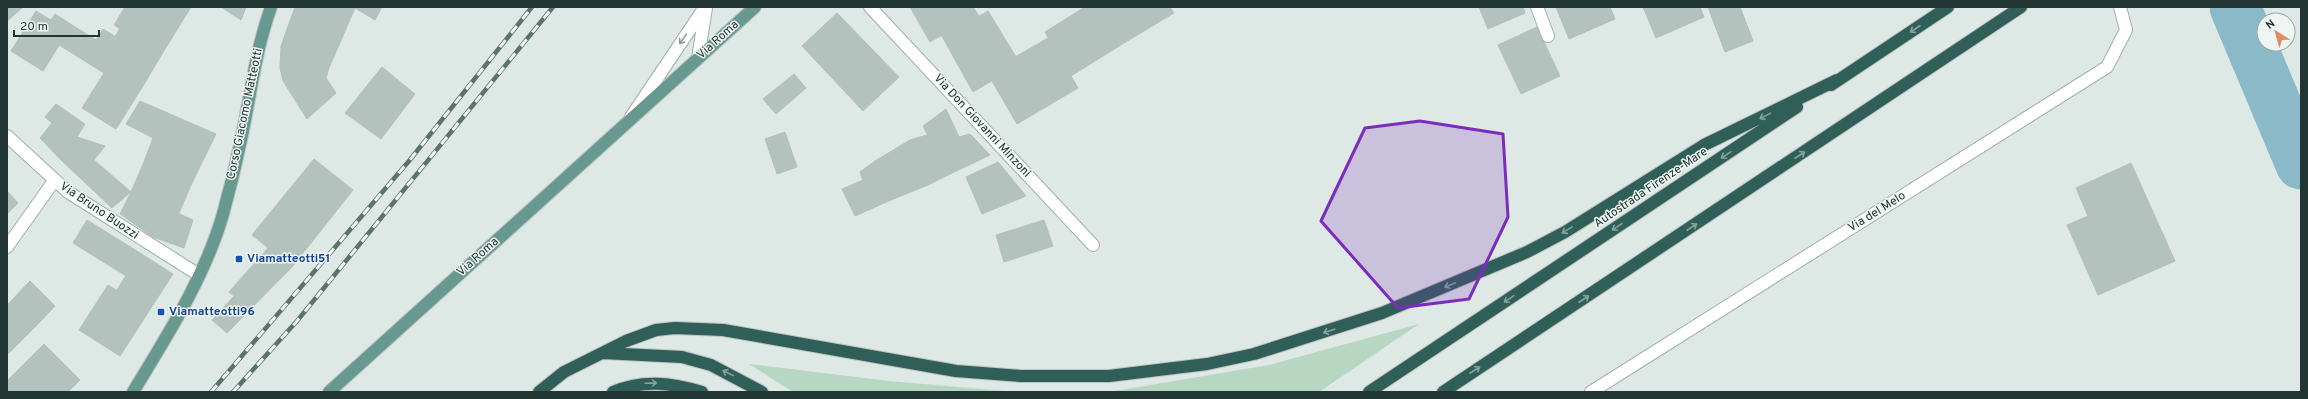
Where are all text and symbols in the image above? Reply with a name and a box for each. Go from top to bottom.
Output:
scale bar [14,12,99,38]
north arrow [2256,12,2296,52]
street label: Via Roma [694,17,742,63]
text: N [2263,17,2278,33]
text: 20 m [20,19,48,35]
one-way arrow [1910,24,1921,33]
one-way arrow [679,33,687,44]
street label: Corso Giacomo Matteotti [223,47,267,181]
street label: Via Don Giovanni Minzoni [930,71,1034,181]
one-way arrow [1759,113,1771,120]
street label: Autostrada Firenze-Mare [1591,144,1711,232]
one-way arrow [1720,151,1731,159]
one-way arrow [1795,151,1806,160]
street label: Via Bruno Buozzi [56,179,142,243]
street label: Via del Melo [1845,188,1909,236]
one-way arrow [1612,223,1623,231]
one-way arrow [1686,223,1697,231]
one-way arrow [1561,226,1573,234]
street label: Via Roma [454,234,502,280]
place label: Viamatteotti51 [247,251,330,267]
marker: Viamatteotti51 [234,254,244,264]
one-way arrow [1445,282,1457,290]
one-way arrow [1504,295,1515,303]
one-way arrow [1578,295,1589,303]
place label: Viamatteotti96 [169,304,255,320]
marker: Viamatteotti96 [156,307,166,317]
one-way arrow [1323,328,1335,336]
one-way arrow [1469,366,1481,374]
one-way arrow [722,369,734,376]
one-way arrow [644,379,657,387]

